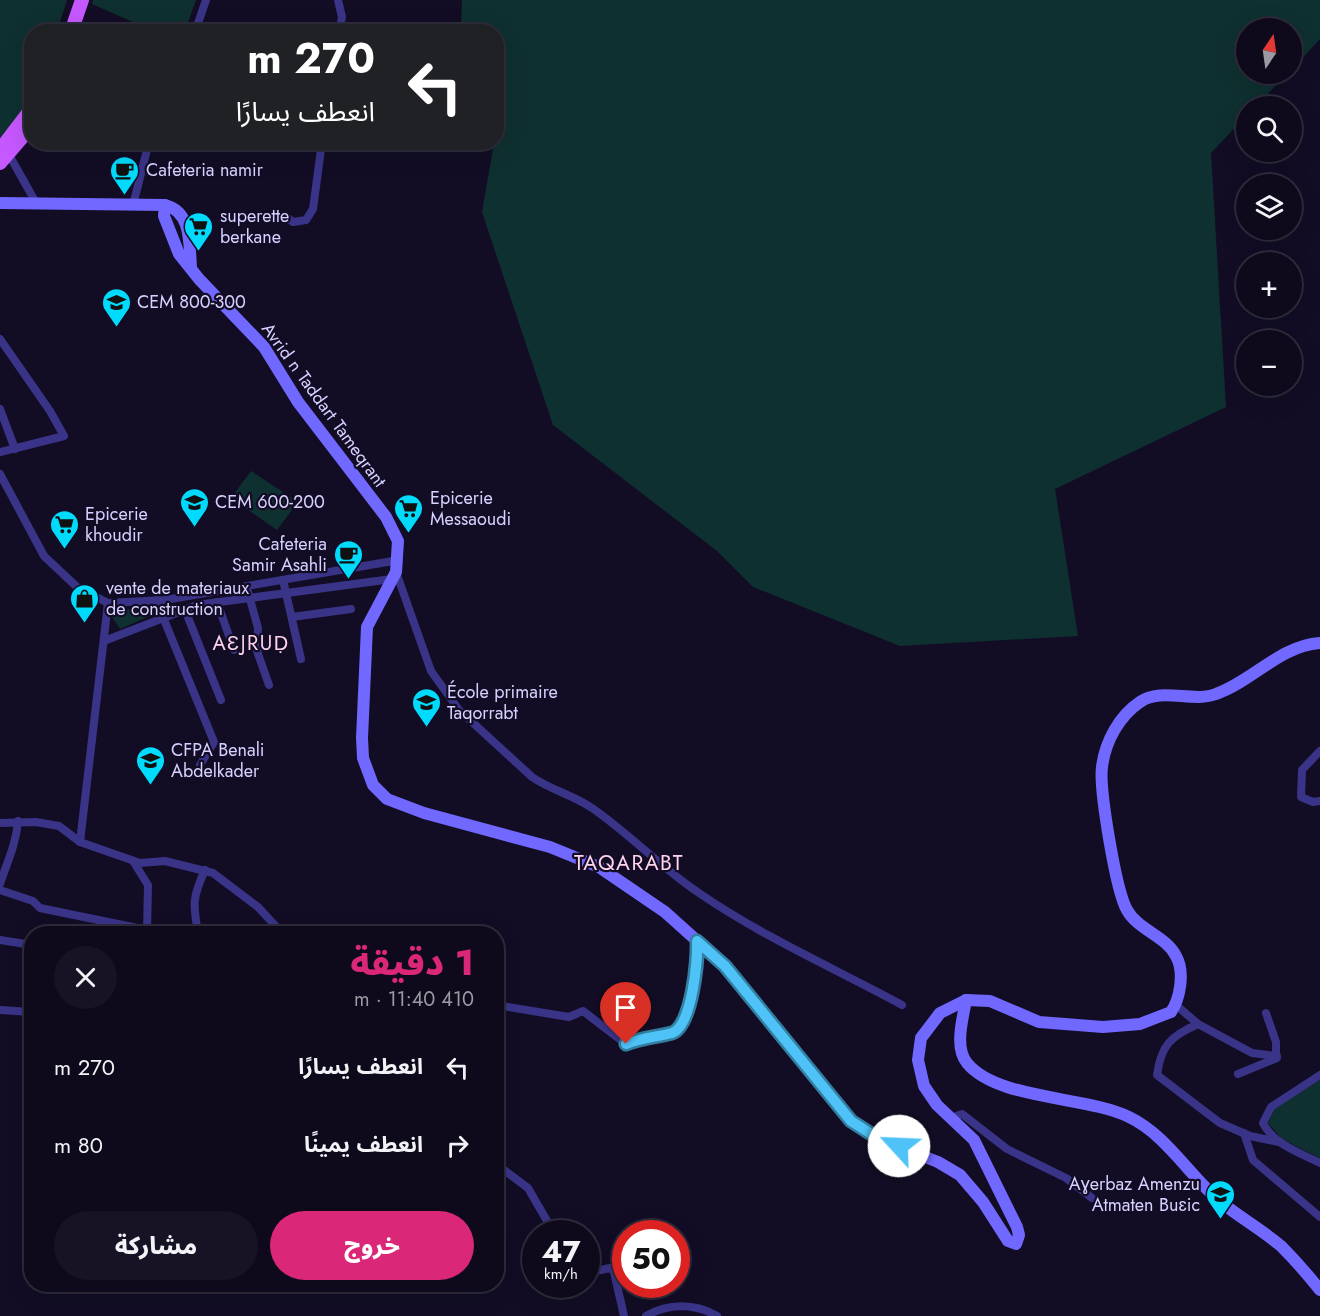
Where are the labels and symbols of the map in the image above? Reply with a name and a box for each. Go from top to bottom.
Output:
north arrow [1236,18,1302,84]
cafe icon: Cafeteria namir [109,154,141,196]
place label: Cafeteria namir [146,157,264,183]
place label: superette berkane [220,203,289,250]
supermarket icon: superette berkane [183,210,215,252]
school or university icon: CEM 800-300 [100,286,132,328]
place label: CEM 800-300 [137,289,246,315]
street label: Avrid n Taddart Tameqrant [255,317,393,493]
place label: Epicerie Messaoudi [430,485,511,532]
school or university icon: CEM 600-200 [178,486,210,528]
place label: CEM 600-200 [215,489,325,515]
supermarket icon: Epicerie Messaoudi [393,492,425,534]
place label: Epicerie khoudir [85,501,148,548]
supermarket icon: Epicerie khoudir [48,508,80,550]
place label: Cafeteria Samir Asahli [232,531,327,578]
cafe icon: Cafeteria Samir Asahli [332,538,364,580]
place label: vente de materiaux de construction [106,575,250,622]
shop icon: vente de materiaux de construction [69,582,101,624]
district label: AƐJRUḌ [212,629,290,658]
place label: École primaire Taqorrabt [447,679,558,726]
school or university icon: École primaire Taqorrabt [410,686,442,728]
place label: CFPA Benali Abdelkader [171,737,264,784]
school or university icon: CFPA Benali Abdelkader [134,744,166,786]
district label: TAQARABT [574,848,684,878]
pin [600,982,651,1044]
position arrow [867,1114,931,1178]
place label: Aɣerbaz Amenzu Atmaten Buɛic [1069,1171,1200,1218]
school or university icon: Aɣerbaz Amenzu Atmaten Buɛic [1205,1178,1237,1220]
speed limit sign: 50 [612,1220,690,1298]

